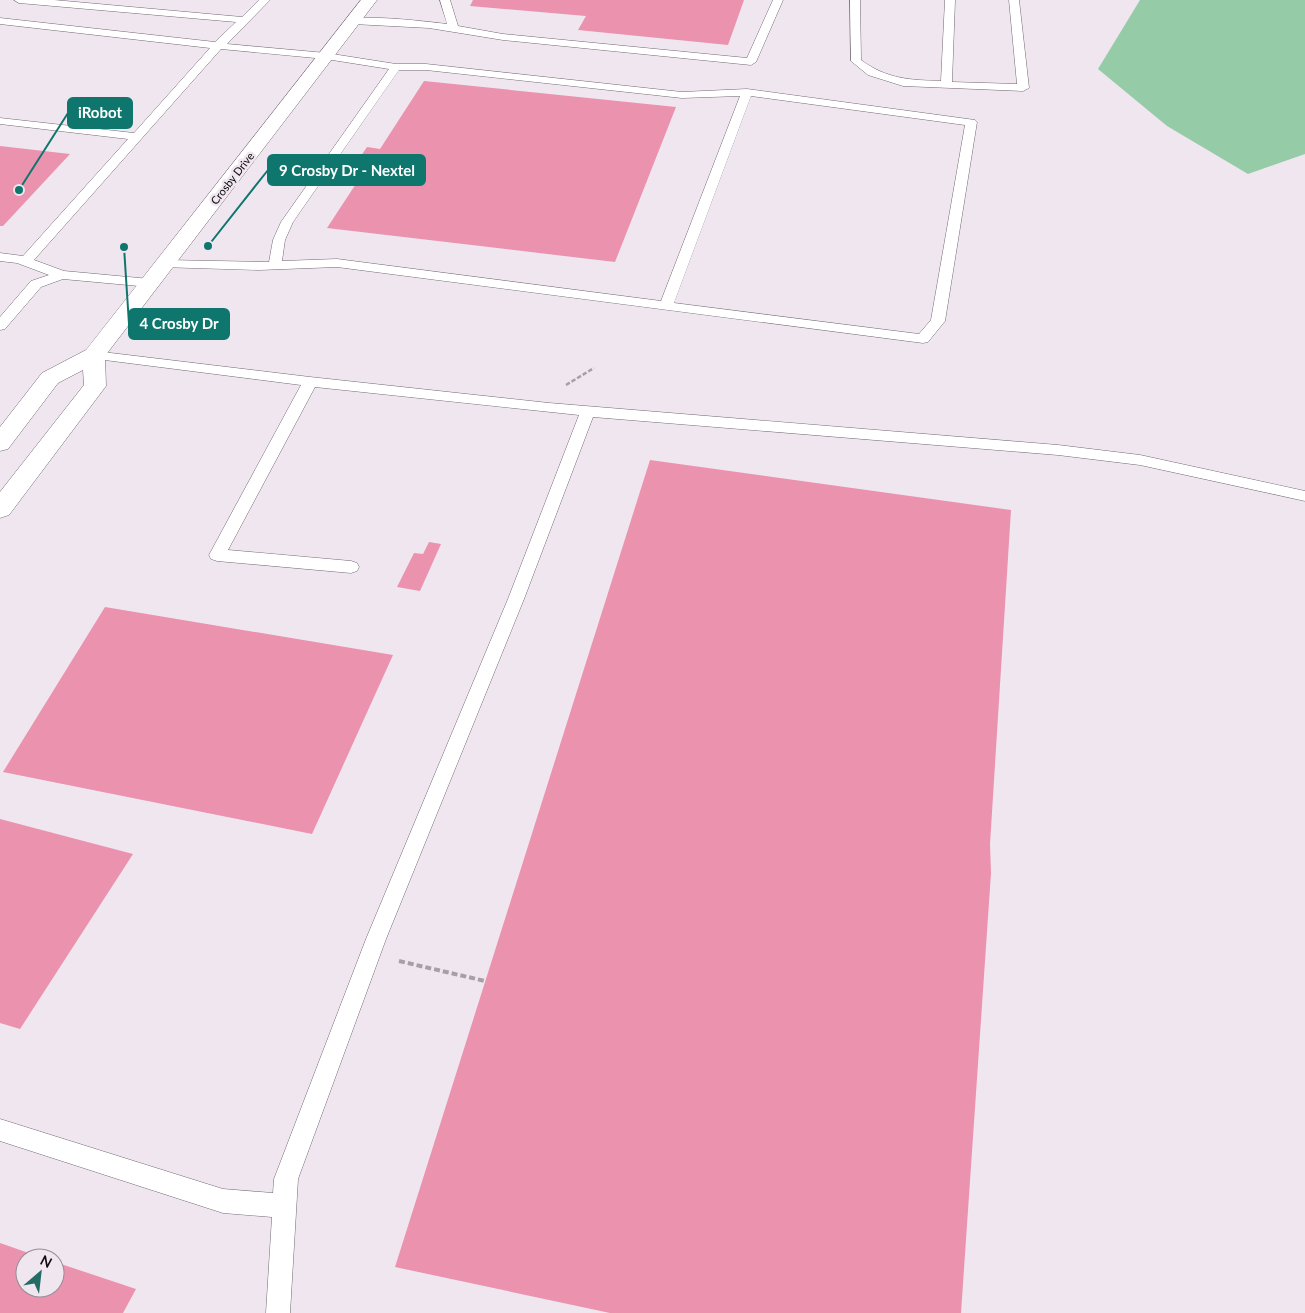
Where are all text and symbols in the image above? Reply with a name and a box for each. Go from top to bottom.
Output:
callout: iRobot [68,98,132,128]
text: iRobot [78,103,122,121]
street label: Crosby Drive [208,149,256,207]
callout: 9 Crosby Dr - Nextel [268,155,425,185]
text: 9 Crosby Dr - Nextel [279,161,415,179]
callout: 4 Crosby Dr [129,309,229,339]
text: 4 Crosby Dr [139,314,219,332]
north arrow [15,1248,65,1298]
text: N [38,1251,55,1271]

